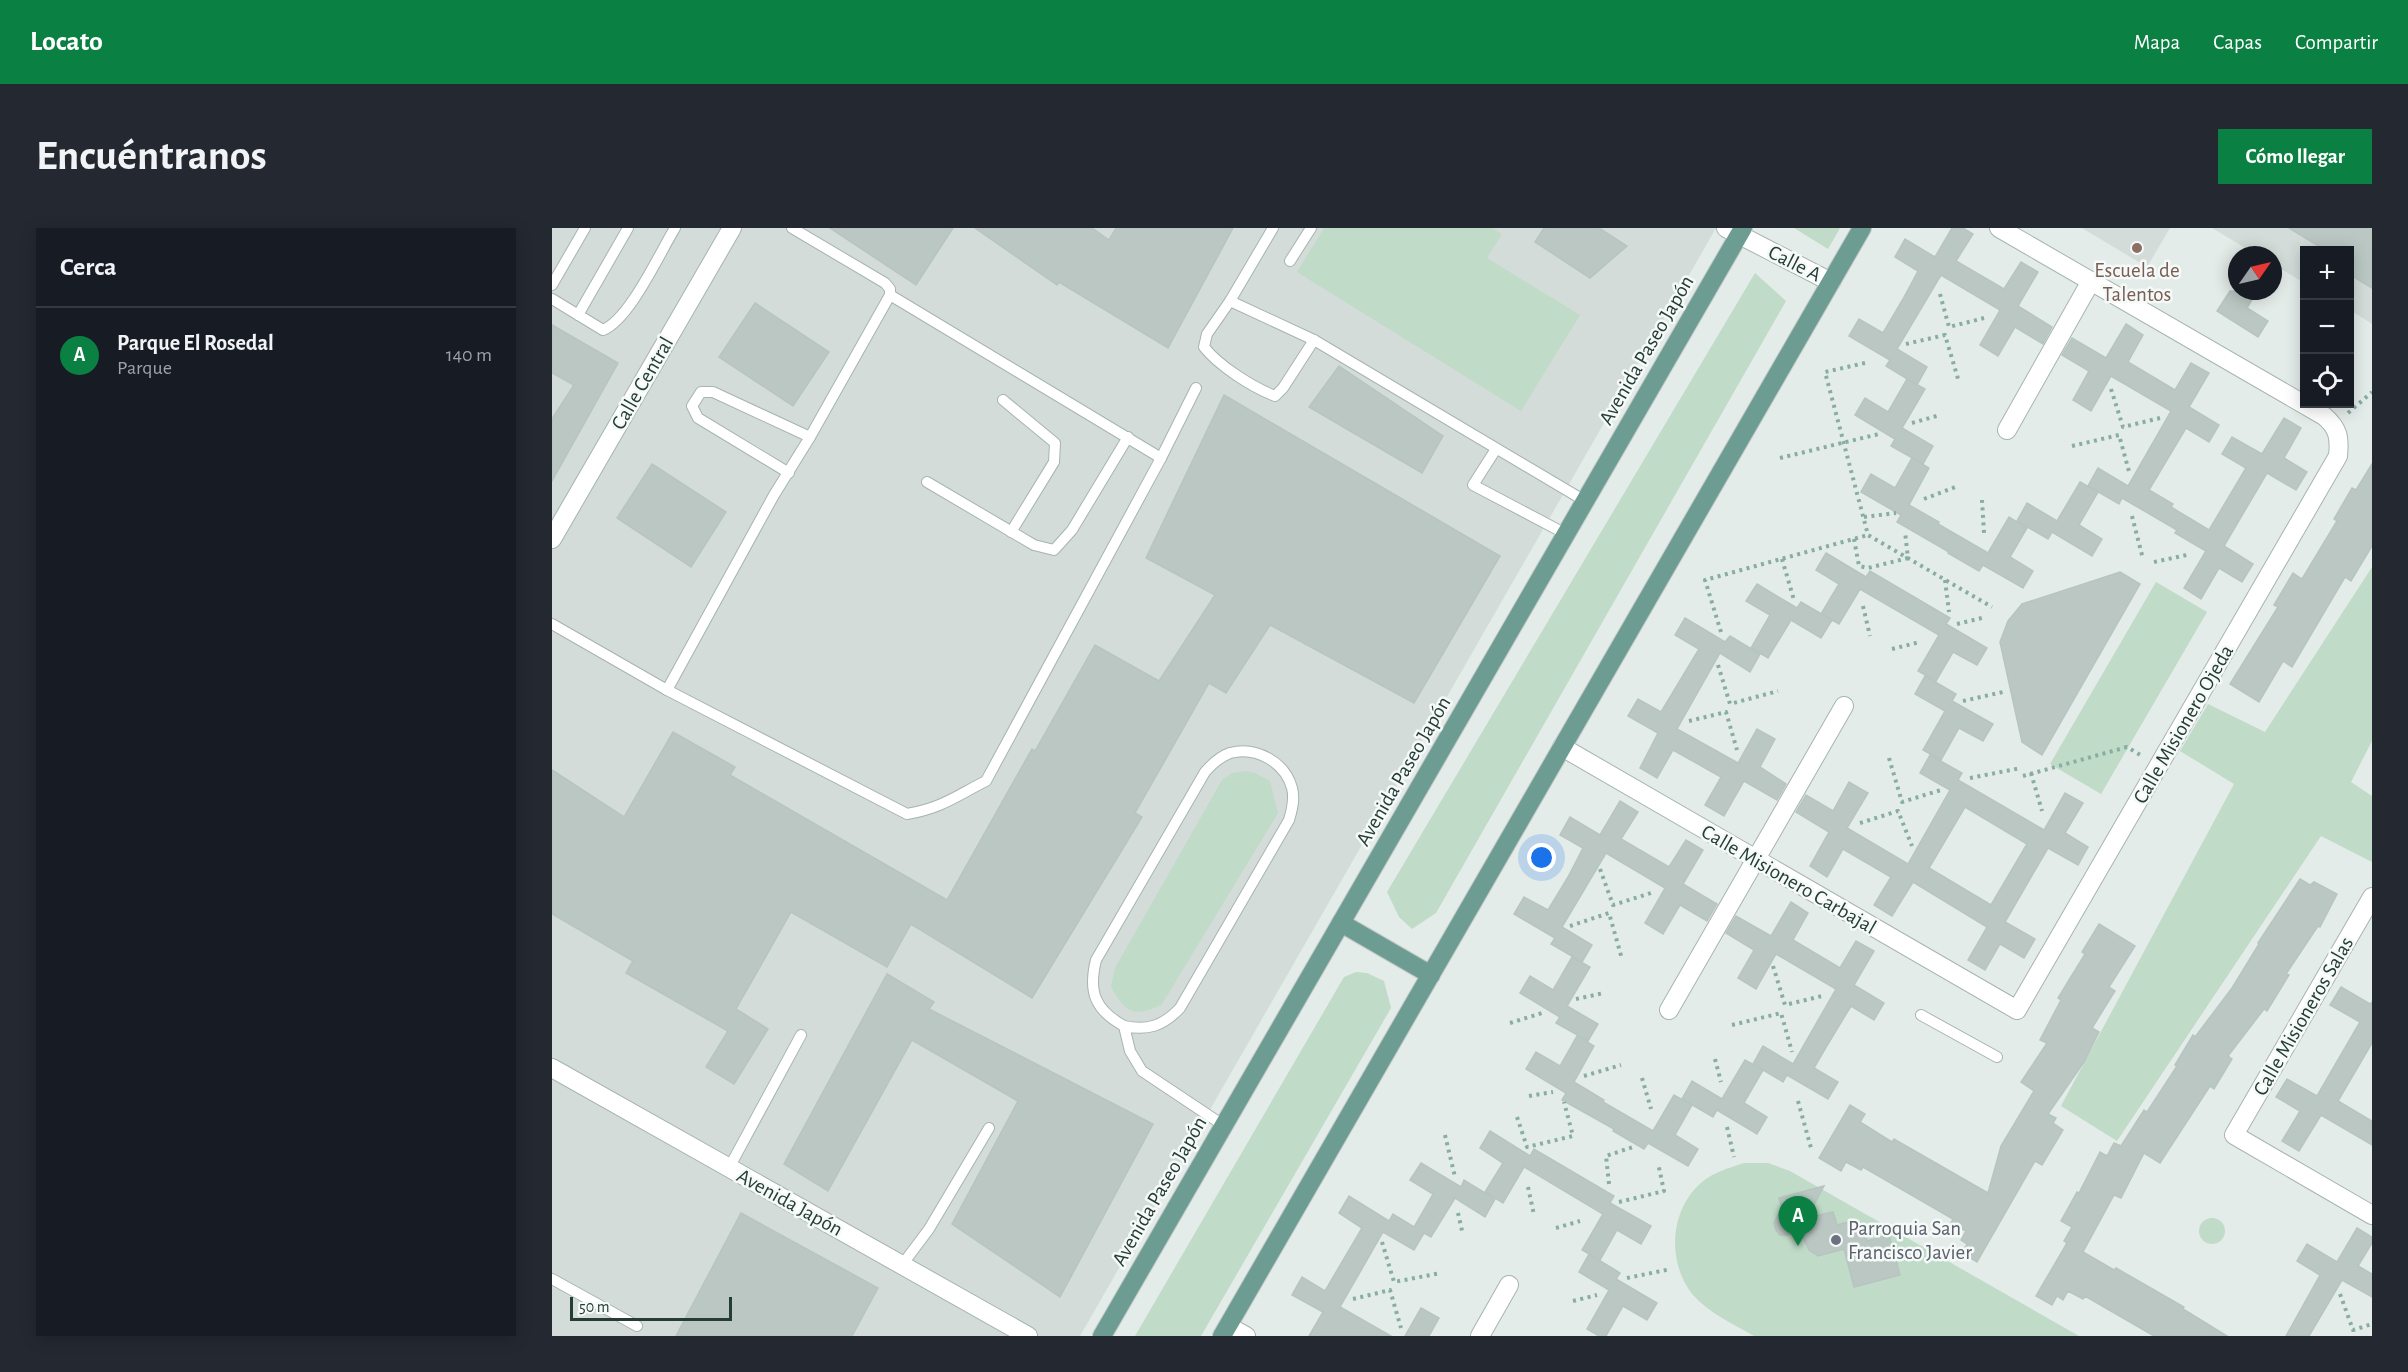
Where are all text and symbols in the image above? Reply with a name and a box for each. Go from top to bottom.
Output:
text: Locato [30,28,103,56]
text: Mapa [2134,32,2180,53]
text: Capas [2213,32,2262,53]
text: Compartir [2295,32,2378,53]
button: Cómo llegar [2218,129,2372,184]
text: Encuéntranos [36,135,267,177]
street label: Calle A [1765,241,1825,286]
marker: Escuela de Talentos [2130,241,2144,255]
north arrow [2228,246,2282,300]
map controls [2300,246,2354,408]
button: + [2300,246,2354,300]
text: Cerca [60,254,117,280]
place label: Escuela de Talentos [2094,260,2180,305]
street label: Avenida Paseo Japón [1595,272,1698,429]
button: − [2300,300,2354,354]
text: Parque El Rosedal [117,332,274,354]
street label: Calle Central [608,333,677,433]
text: A [74,345,86,365]
text: 140 m [446,345,492,365]
button: locate [2300,354,2354,408]
text: Parque [117,358,172,378]
street label: Calle Misionero Ojeda [2129,641,2238,807]
street label: Avenida Paseo Japón [1352,693,1455,850]
street label: Calle Misionero Carbajal [1698,821,1880,938]
your location [1527,843,1556,872]
street label: Calle Misioneros Salas [2249,933,2357,1099]
street label: Avenida Paseo Japón [1108,1113,1211,1270]
street label: Avenida Japón [733,1165,846,1240]
pin: A [1778,1196,1818,1246]
place label: Parroquia San Francisco Javier [1848,1218,1972,1263]
marker: Parroquia San Francisco Javier [1829,1233,1843,1247]
scale bar [570,1294,732,1322]
text: 50 m [579,1299,610,1315]

